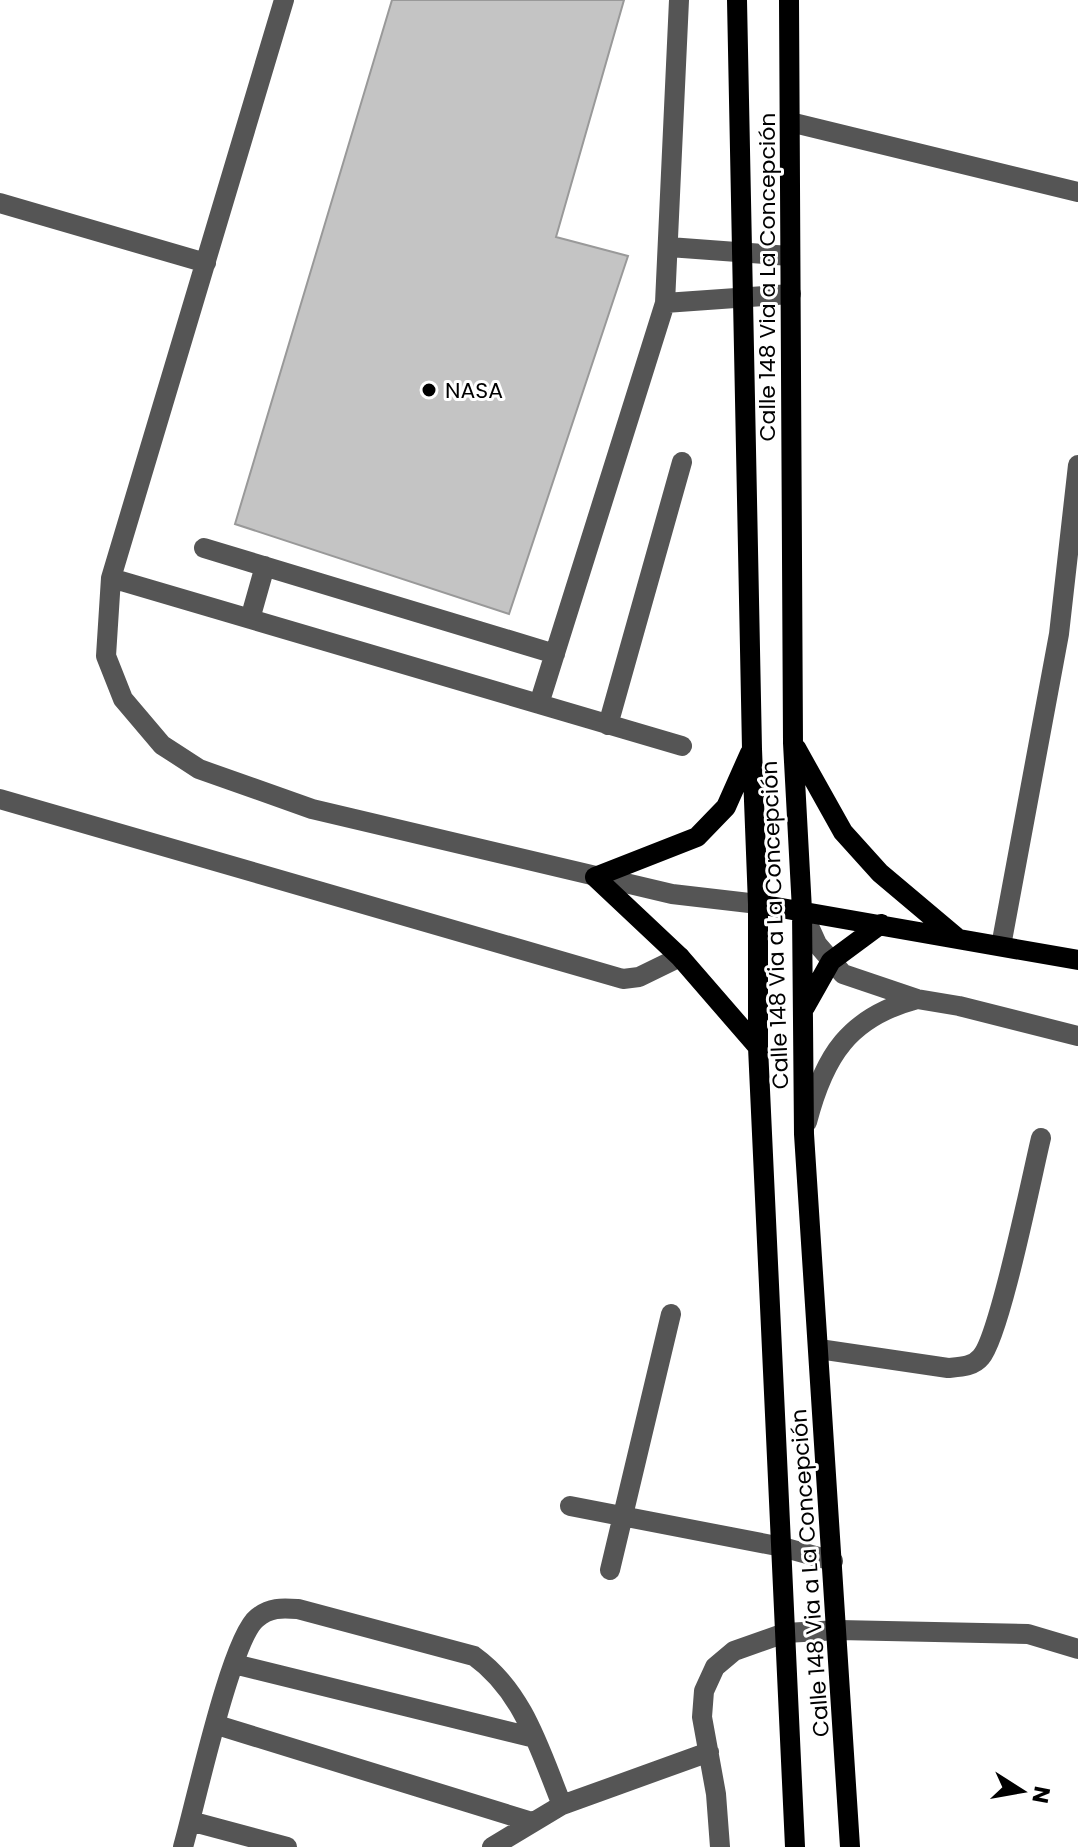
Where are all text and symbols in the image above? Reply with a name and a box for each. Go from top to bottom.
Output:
street label: Calle 148 Via a La Concepción [752,113,783,441]
place label: NASA [445,375,503,406]
marker: NASA [420,381,438,399]
street label: Calle 148 Via a La Concepción [754,760,796,1090]
street label: Calle 148 Via a La Concepción [783,1408,837,1738]
north arrow [982,1751,1062,1831]
text: N [1024,1784,1058,1806]

